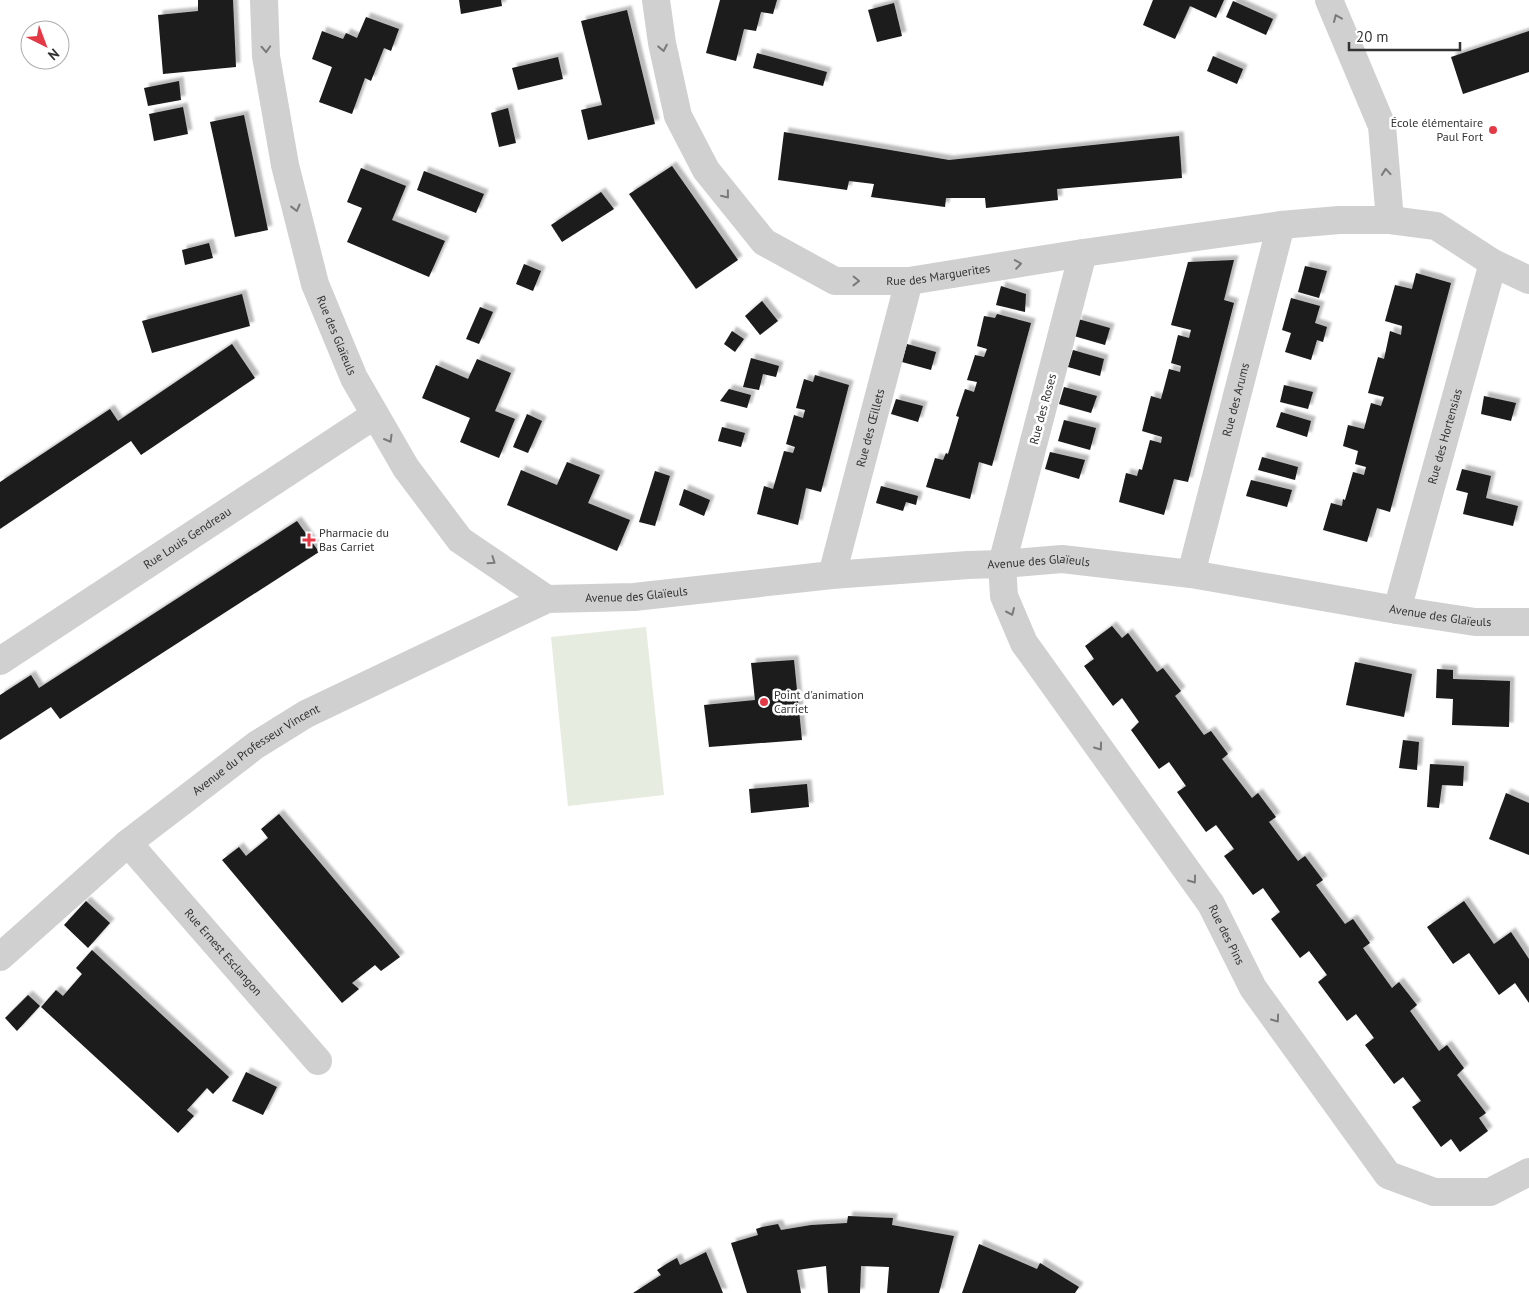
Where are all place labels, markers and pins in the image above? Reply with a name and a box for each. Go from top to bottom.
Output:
place label: École élémentaire Paul Fort [1391,115,1483,144]
marker: École élémentaire Paul Fort [1487,124,1499,136]
place label: Pharmacie du Bas Carriet [319,525,389,554]
marker: Pharmacie du Bas Carriet [303,534,315,546]
place label: Point d'animation Carriet [774,687,864,716]
marker: Point d'animation Carriet [758,696,770,708]

